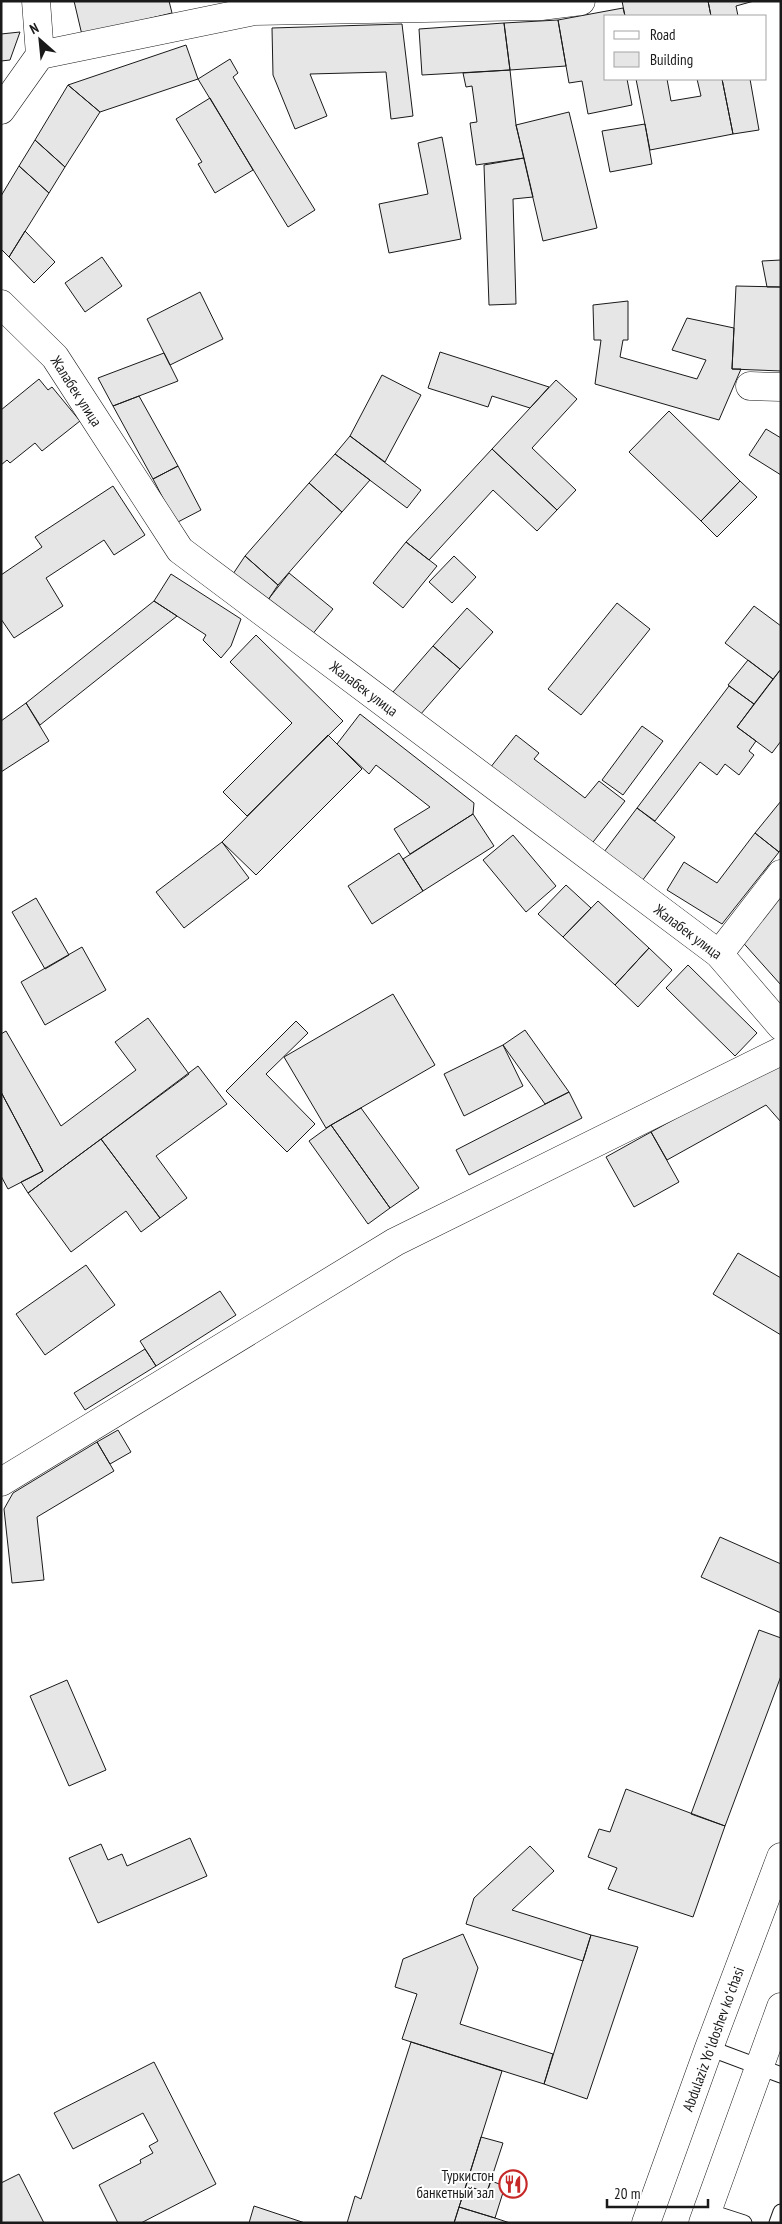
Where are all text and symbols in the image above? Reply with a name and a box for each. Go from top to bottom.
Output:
north arrow [15,15,65,65]
legend [604,15,767,80]
text: N [27,19,42,38]
text: Road [650,25,676,44]
text: Building [650,50,693,69]
street label: Жалабек улица [47,351,107,430]
street label: Жалабек улица [326,656,402,720]
street label: Жалабек улица [650,899,726,963]
street label: Abdulaziz Yoʻldoshev koʻchasi [678,1964,748,2114]
place label: Туркистон банкетный зал [417,2166,494,2202]
restaurant icon: Туркистон банкетный зал [498,2169,528,2199]
scale bar [607,2176,708,2208]
text: 20 m [614,2184,640,2203]

